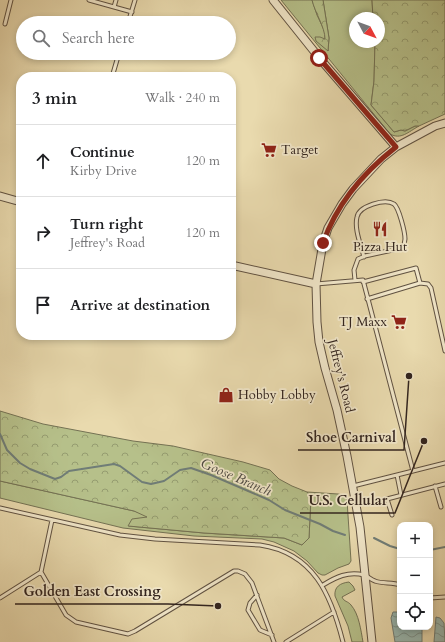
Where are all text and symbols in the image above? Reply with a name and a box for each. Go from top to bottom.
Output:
north arrow [349,12,385,48]
search box [16,16,236,60]
icon: search [30,27,52,49]
text: Search here [62,28,135,48]
route start [310,49,328,67]
text: 3 min [32,87,77,110]
text: Walk · 240 m [145,89,220,107]
supermarket icon: Target [260,141,278,159]
place label: Target [281,141,318,159]
text: Continue [70,142,135,162]
icon: ahead [32,150,54,172]
text: 120 m [186,152,220,170]
text: Kirby Drive [70,162,137,180]
text: Turn right [70,214,143,234]
restaurant icon: Pizza Hut [371,220,389,238]
icon: right [32,222,54,244]
text: 120 m [186,224,220,242]
text: Jeffrey's Road [70,234,145,252]
route end [314,234,332,252]
place label: Pizza Hut [353,238,407,256]
icon: arrive [32,294,54,316]
text: Arrive at destination [70,295,210,315]
place label: TJ Maxx [339,313,388,331]
supermarket icon: TJ Maxx [390,313,408,331]
street label: Jeffrey's Road [323,335,359,415]
shop icon: Hobby Lobby [217,386,235,404]
place label: Hobby Lobby [238,386,316,404]
callout: Shoe Carnival [298,424,404,450]
text: Shoe Carnival [306,428,396,447]
water label: Goose Branch [198,454,275,501]
callout: U.S. Cellular [300,487,395,513]
text: U.S. Cellular [309,491,388,510]
map controls [397,522,433,630]
button: + [397,522,433,558]
button: − [397,558,433,594]
callout: Golden East Crossing [15,578,168,604]
text: Golden East Crossing [23,582,161,601]
button: locate [397,594,433,630]

